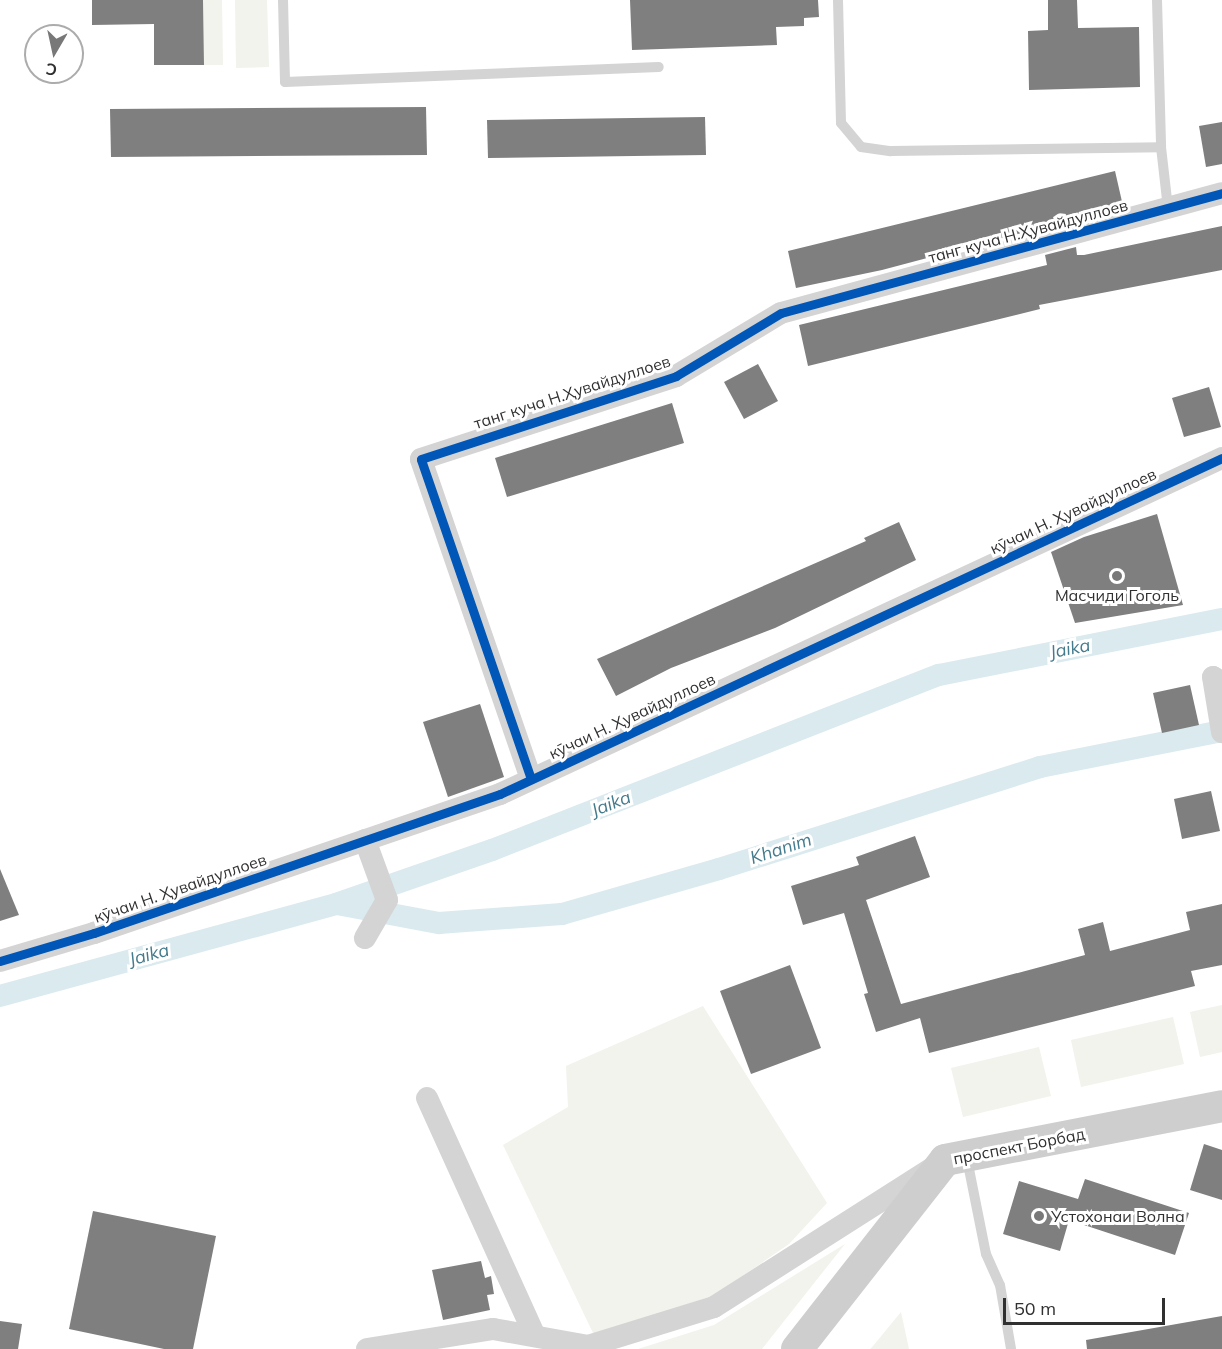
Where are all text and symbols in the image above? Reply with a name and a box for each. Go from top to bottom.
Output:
north arrow [24,24,84,84]
text: С [45,59,58,81]
street label: танг куча Н.Ҳувайдуллоев [926,195,1130,267]
street label: танг куча Н.Ҳувайдуллоев [471,351,673,433]
street label: кӯчаи Н. Ҳувайдуллоев [987,464,1159,558]
marker: Масчиди Гоголь [1110,569,1124,583]
place label: Масчиди Гоголь [1055,585,1179,605]
water label: Jaika [1048,634,1092,664]
street label: кӯчаи Н. Ҳувайдуллоев [546,669,718,763]
water label: Jaika [588,787,634,821]
water label: Khanim [748,829,814,869]
street label: кӯчаи Н. Ҳувайдуллоев [91,849,269,927]
water label: Jaika [126,939,172,971]
street label: проспект Борбад [952,1124,1086,1168]
place label: Устохонаи Волна [1051,1206,1185,1226]
marker: Устохонаи Волна [1032,1209,1046,1223]
scale bar [1006,1286,1168,1324]
text: 50 m [1014,1297,1056,1320]

